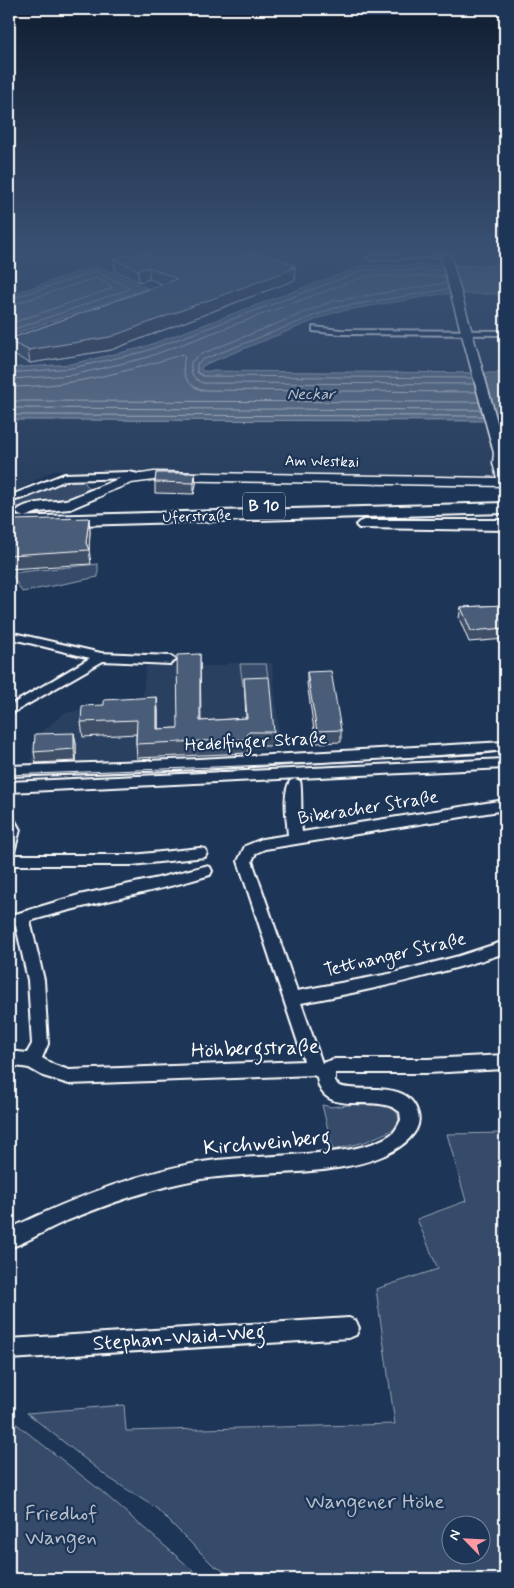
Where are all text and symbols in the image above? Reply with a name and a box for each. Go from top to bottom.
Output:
water label: Neckar [287,384,337,405]
street label: Am Westkai [285,451,359,473]
road number: B 10 [243,492,285,520]
street label: Uferstraße [162,506,232,528]
street label: Hedelfinger Straße [184,726,328,760]
street label: Biberacher Straße [296,785,440,831]
street label: Tettnanger Straße [322,927,469,984]
street label: Höhbergstraße [190,1033,320,1067]
street label: Kirchweinberg [202,1123,332,1164]
street label: Stephan-Waid-Weg [92,1318,266,1360]
park label: Wangener Höhe [305,1488,445,1517]
park label: Friedhof Wangen [25,1500,97,1553]
north arrow [442,1516,492,1566]
text: N [445,1527,465,1543]

